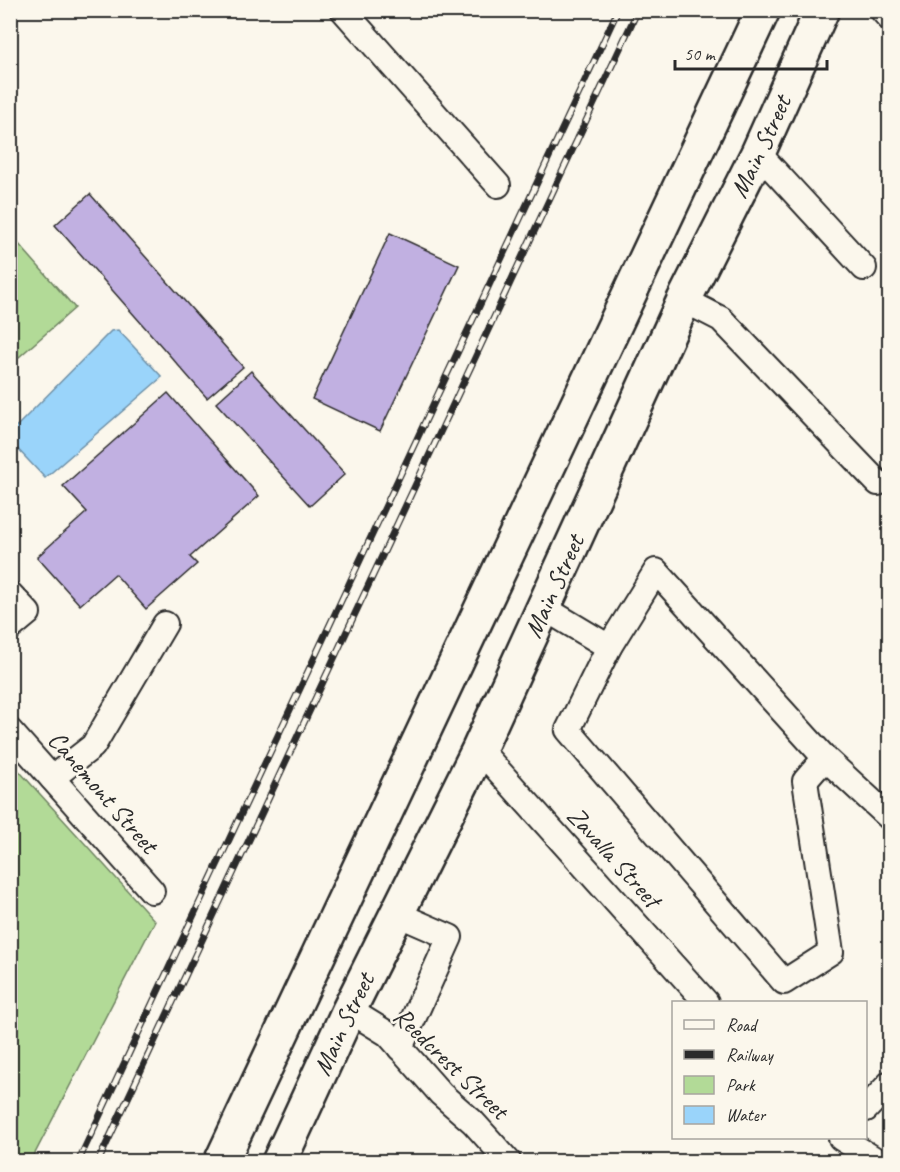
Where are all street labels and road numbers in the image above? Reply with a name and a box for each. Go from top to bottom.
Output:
street label: Main Street [722,88,799,203]
street label: Main Street [516,527,592,643]
street label: Canemont Street [41,724,167,862]
street label: Zavalla Street [560,799,670,917]
street label: Main Street [305,965,382,1080]
street label: Reedcrest Street [386,1000,517,1128]

